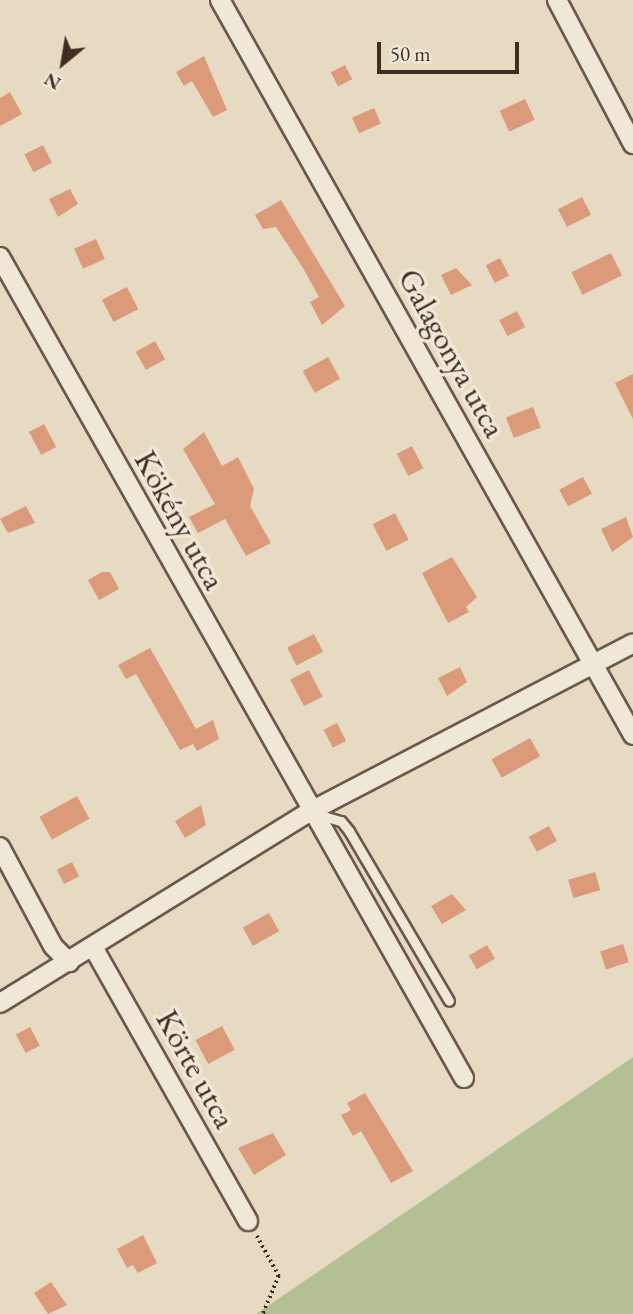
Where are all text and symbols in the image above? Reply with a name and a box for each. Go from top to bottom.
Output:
north arrow [28,28,98,98]
scale bar [381,28,523,72]
text: 50 m [390,40,431,67]
text: N [39,67,65,96]
street label: Galagonya utca [390,262,514,444]
street label: Kökény utca [126,444,234,596]
street label: Körte utca [148,1003,244,1135]

